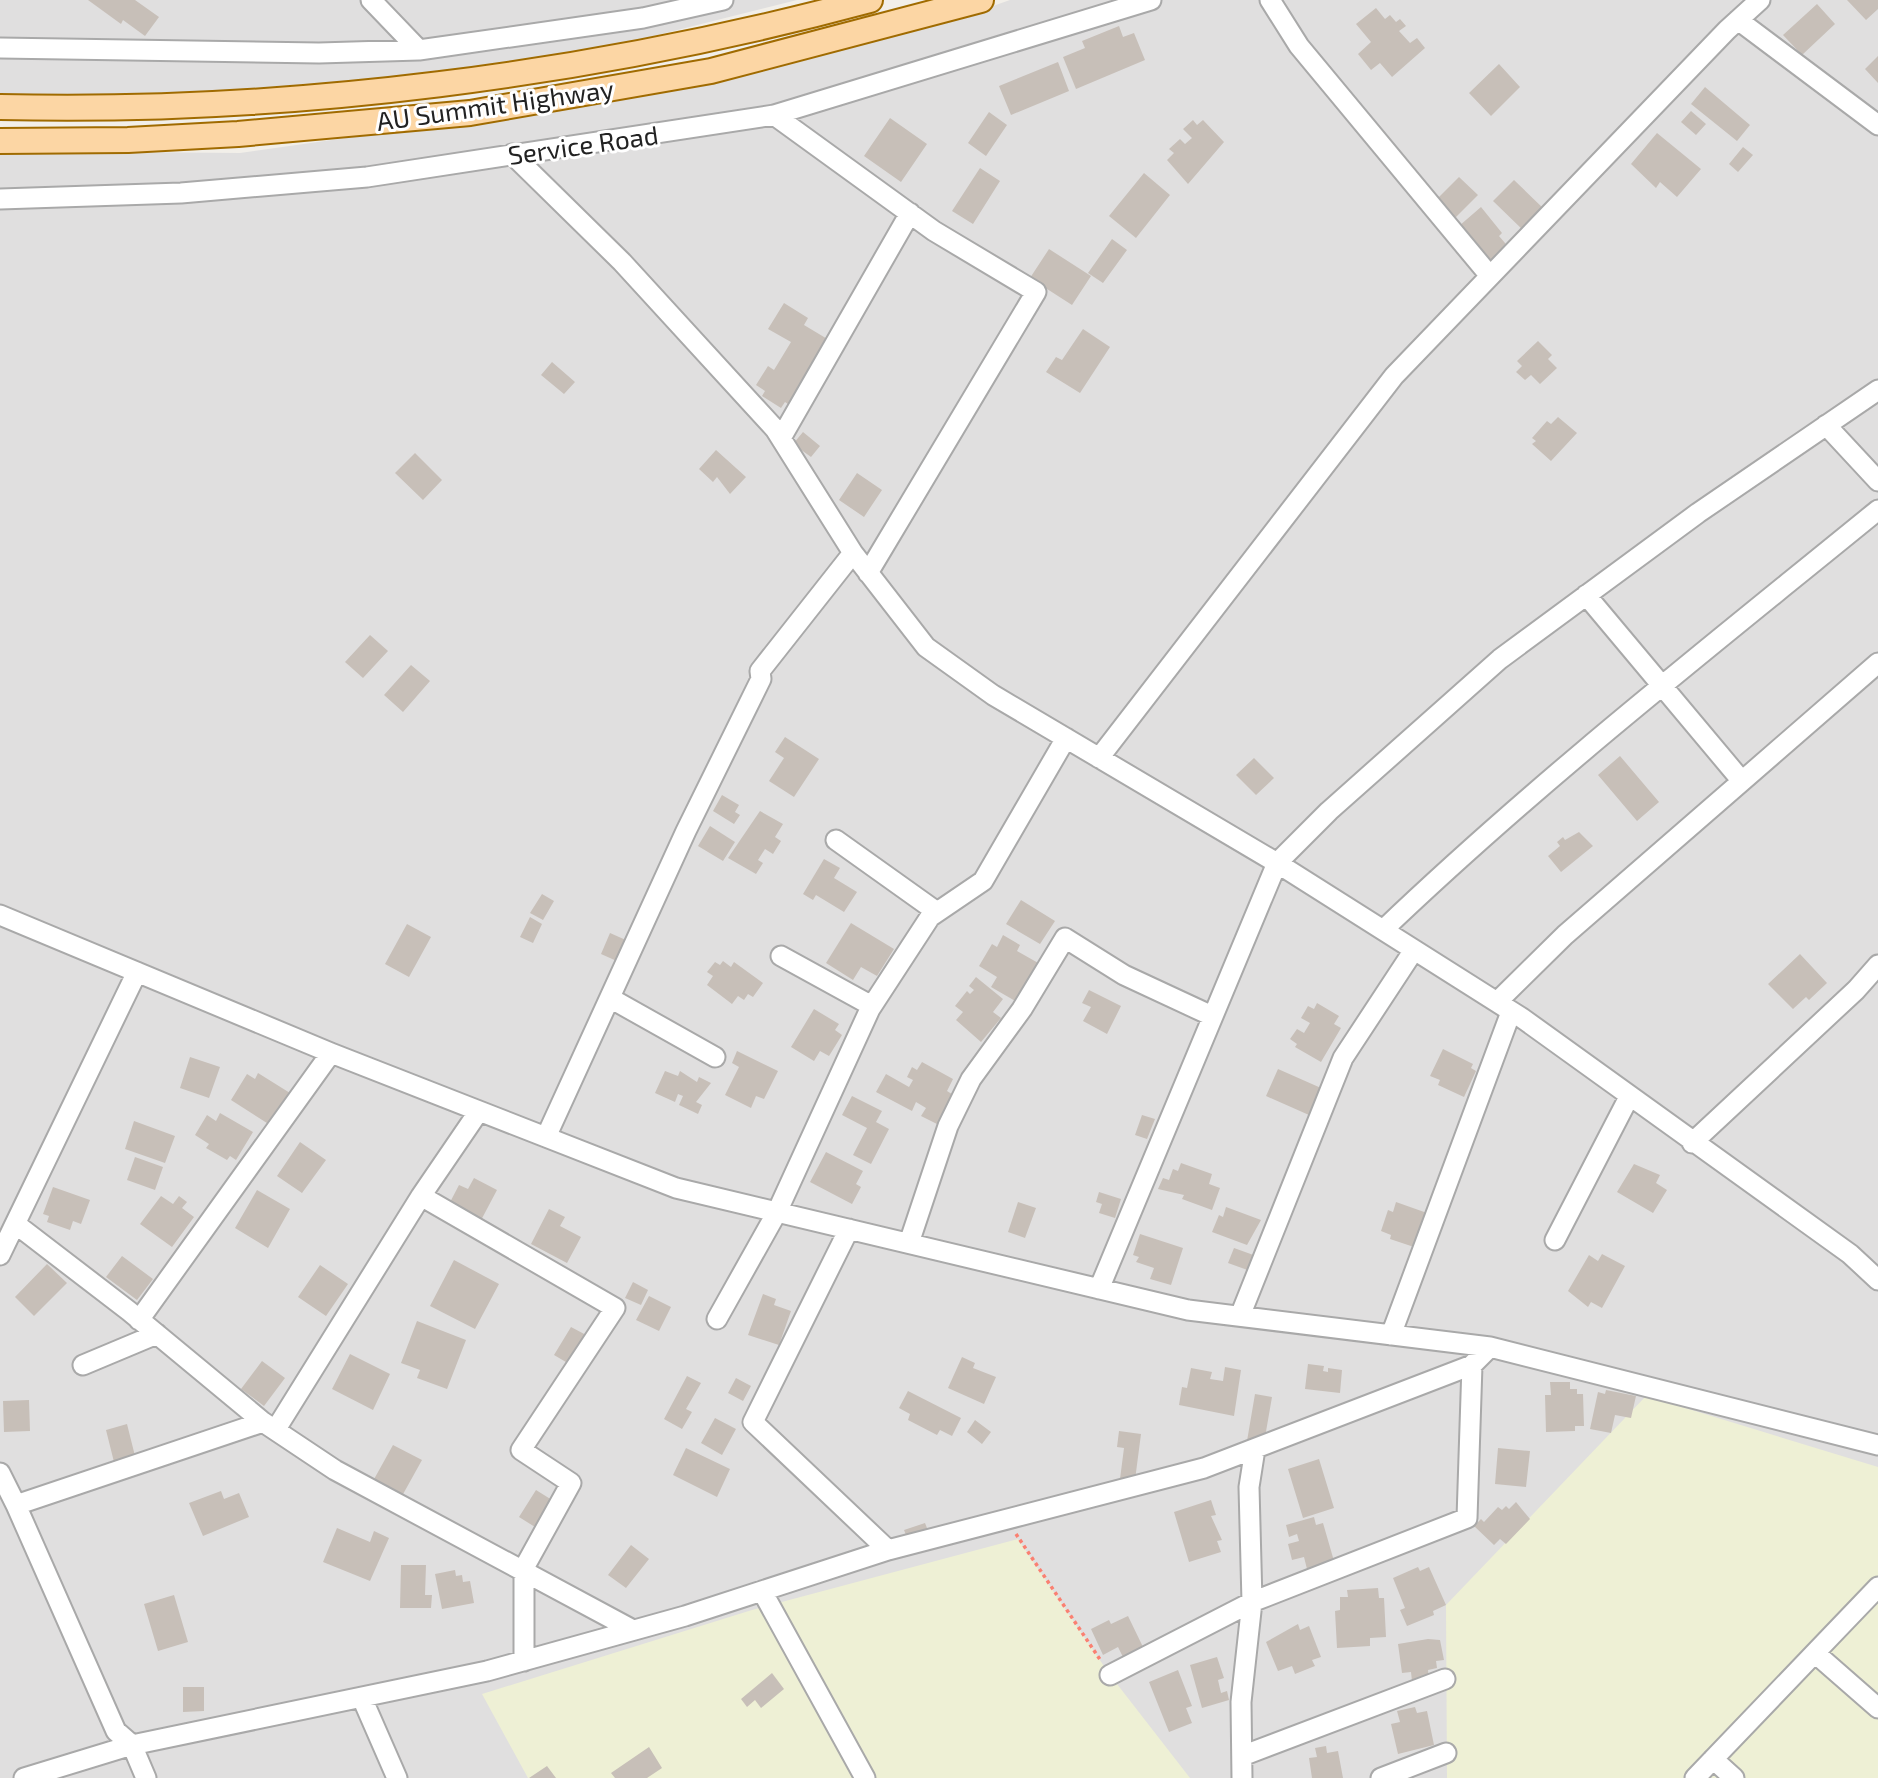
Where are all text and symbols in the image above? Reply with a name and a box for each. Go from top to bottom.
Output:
street label: AU Summit Highway [374,72,616,136]
street label: Service Road [506,118,660,170]

